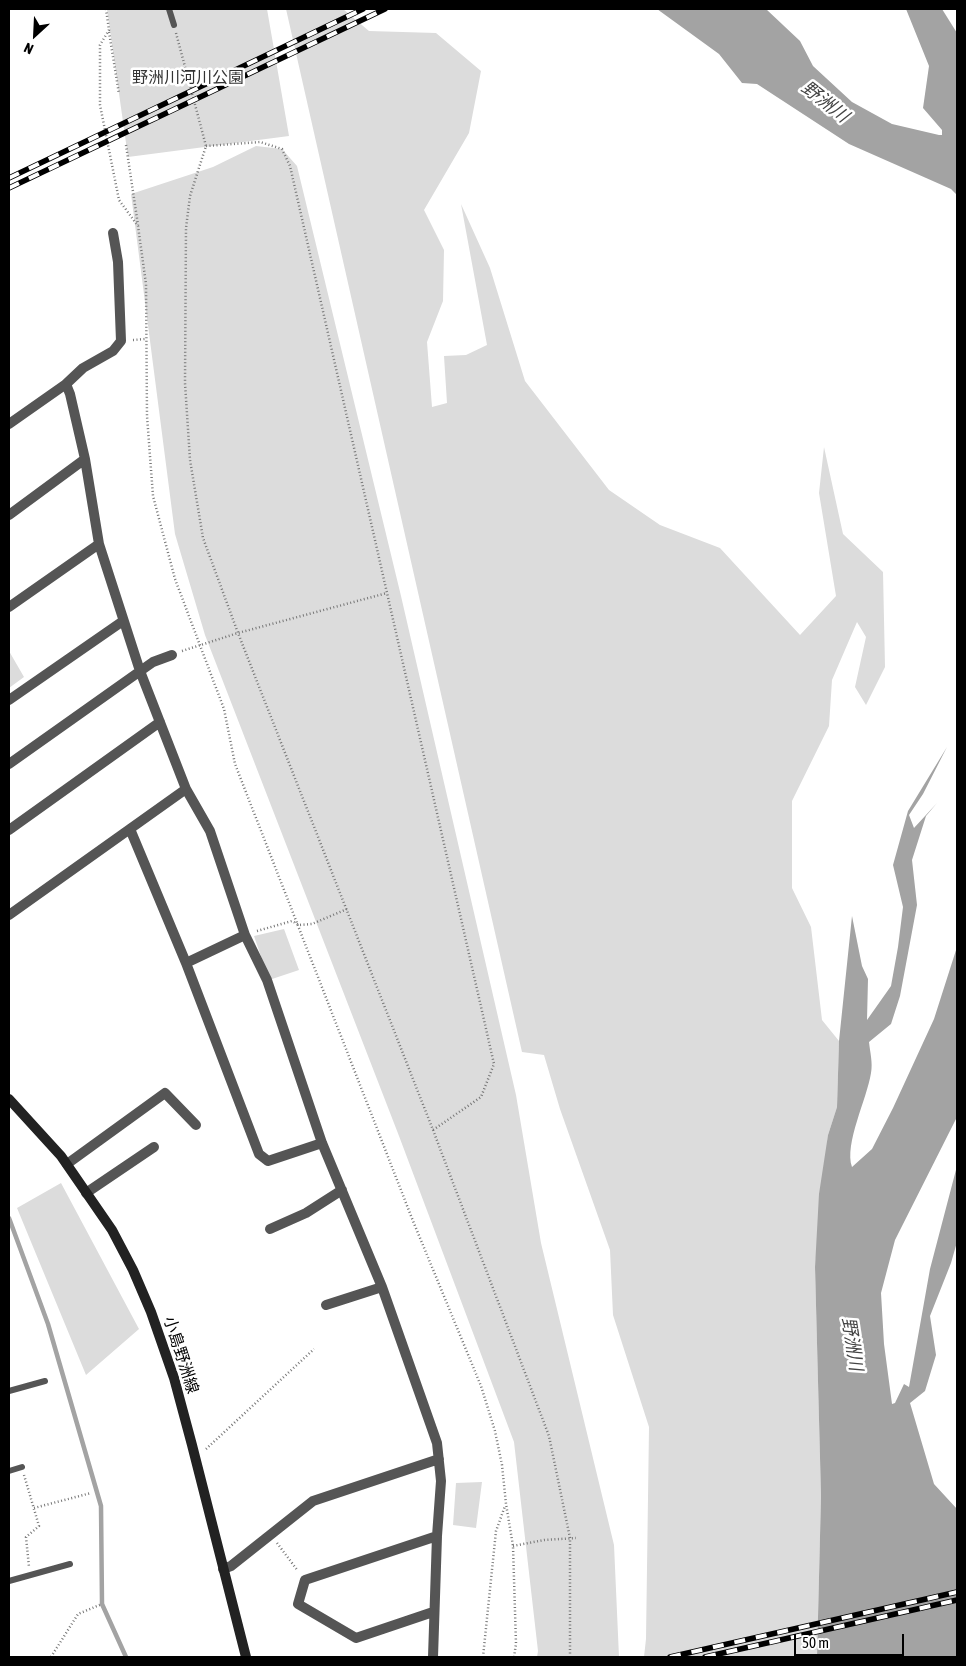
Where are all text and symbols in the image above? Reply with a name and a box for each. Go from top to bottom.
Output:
north arrow [10,10,60,60]
text: N [22,40,36,58]
park label: 野洲川河川公園 [132,68,244,88]
water label: 野洲川 [797,77,853,127]
street label: 小島野洲線 [160,1314,202,1396]
water label: 野洲川 [837,1316,867,1372]
scale bar [796,1624,906,1656]
text: 50 m [802,1634,829,1651]

